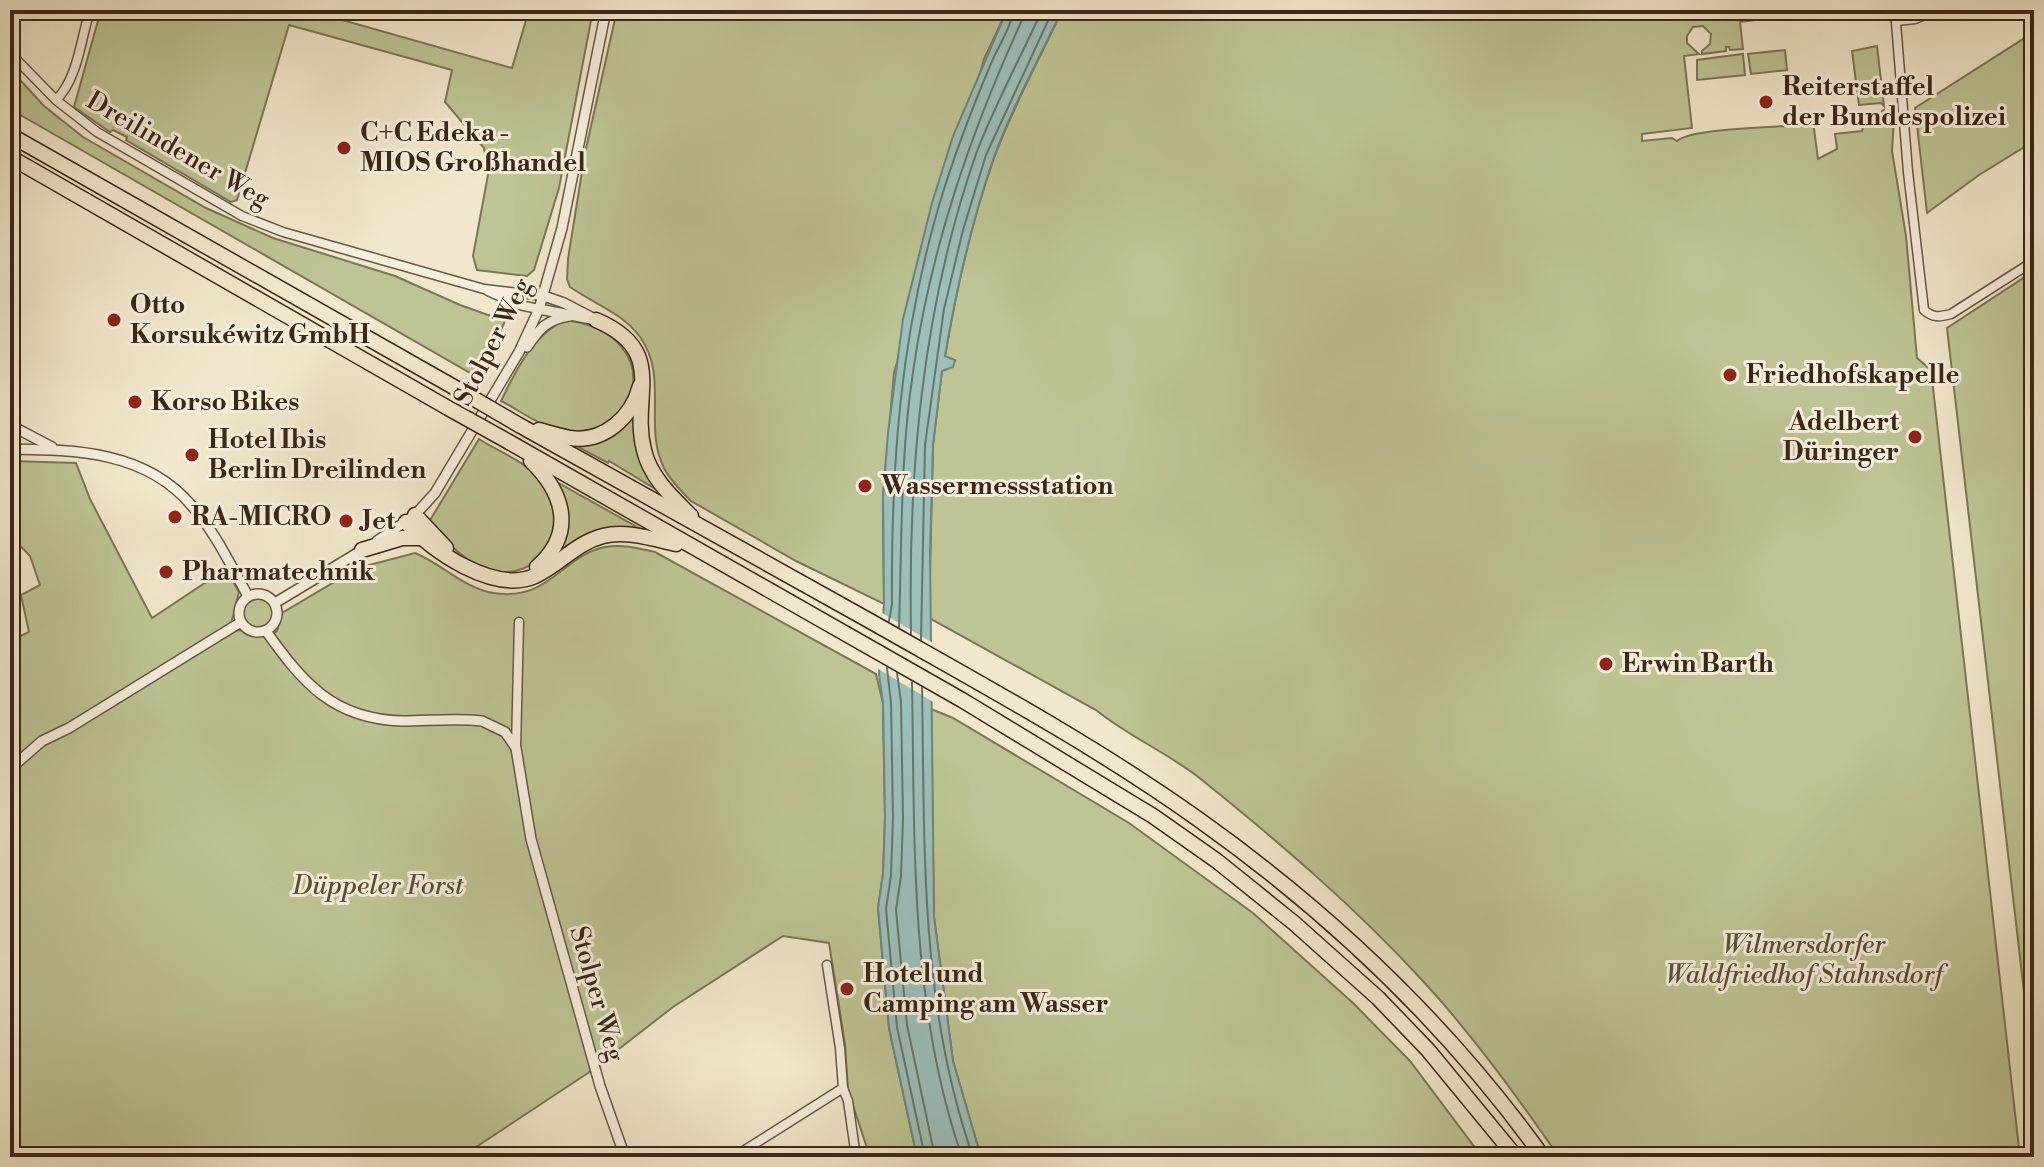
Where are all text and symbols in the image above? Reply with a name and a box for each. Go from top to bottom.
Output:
place label: Reiterstaffel der Bundespolizei [1782,71,2006,133]
street label: Dreilindener Weg [81,85,276,216]
marker: Reiterstaffel der Bundespolizei [1757,93,1775,111]
place label: C+C Edeka - MIOS Großhandel [360,117,586,179]
marker: C+C Edeka - MIOS Großhandel [335,139,353,157]
street label: Stolper Weg [447,272,539,411]
place label: Otto Korsukéwitz GmbH [130,289,371,351]
marker: Otto Korsukéwitz GmbH [105,311,123,329]
place label: Friedhofskapelle [1746,359,1959,391]
marker: Friedhofskapelle [1721,366,1739,384]
place label: Korso Bikes [151,386,299,418]
marker: Korso Bikes [126,393,144,411]
place label: Adelbert Düringer [1783,406,1900,468]
place label: Hotel Ibis Berlin Dreilinden [208,424,426,486]
marker: Adelbert Düringer [1906,428,1924,446]
marker: Hotel Ibis Berlin Dreilinden [183,446,201,464]
place label: Wassermessstation [880,470,1114,502]
marker: Wassermessstation [856,477,874,495]
place label: RA-MICRO [191,501,331,533]
place label: Jet [359,505,396,537]
marker: RA-MICRO [166,508,184,526]
marker: Jet [337,512,355,530]
place label: Pharmatechnik [182,556,375,588]
marker: Pharmatechnik [157,563,175,581]
place label: Erwin Barth [1622,648,1774,680]
marker: Erwin Barth [1597,655,1615,673]
park label: Düppeler Forst [291,870,464,902]
street label: Stolper Weg [562,923,632,1066]
park label: Wilmersdorfer Waldfriedhof Stahnsdorf [1665,929,1948,991]
place label: Hotel und Camping am Wasser [863,958,1108,1020]
marker: Hotel und Camping am Wasser [838,980,856,998]

